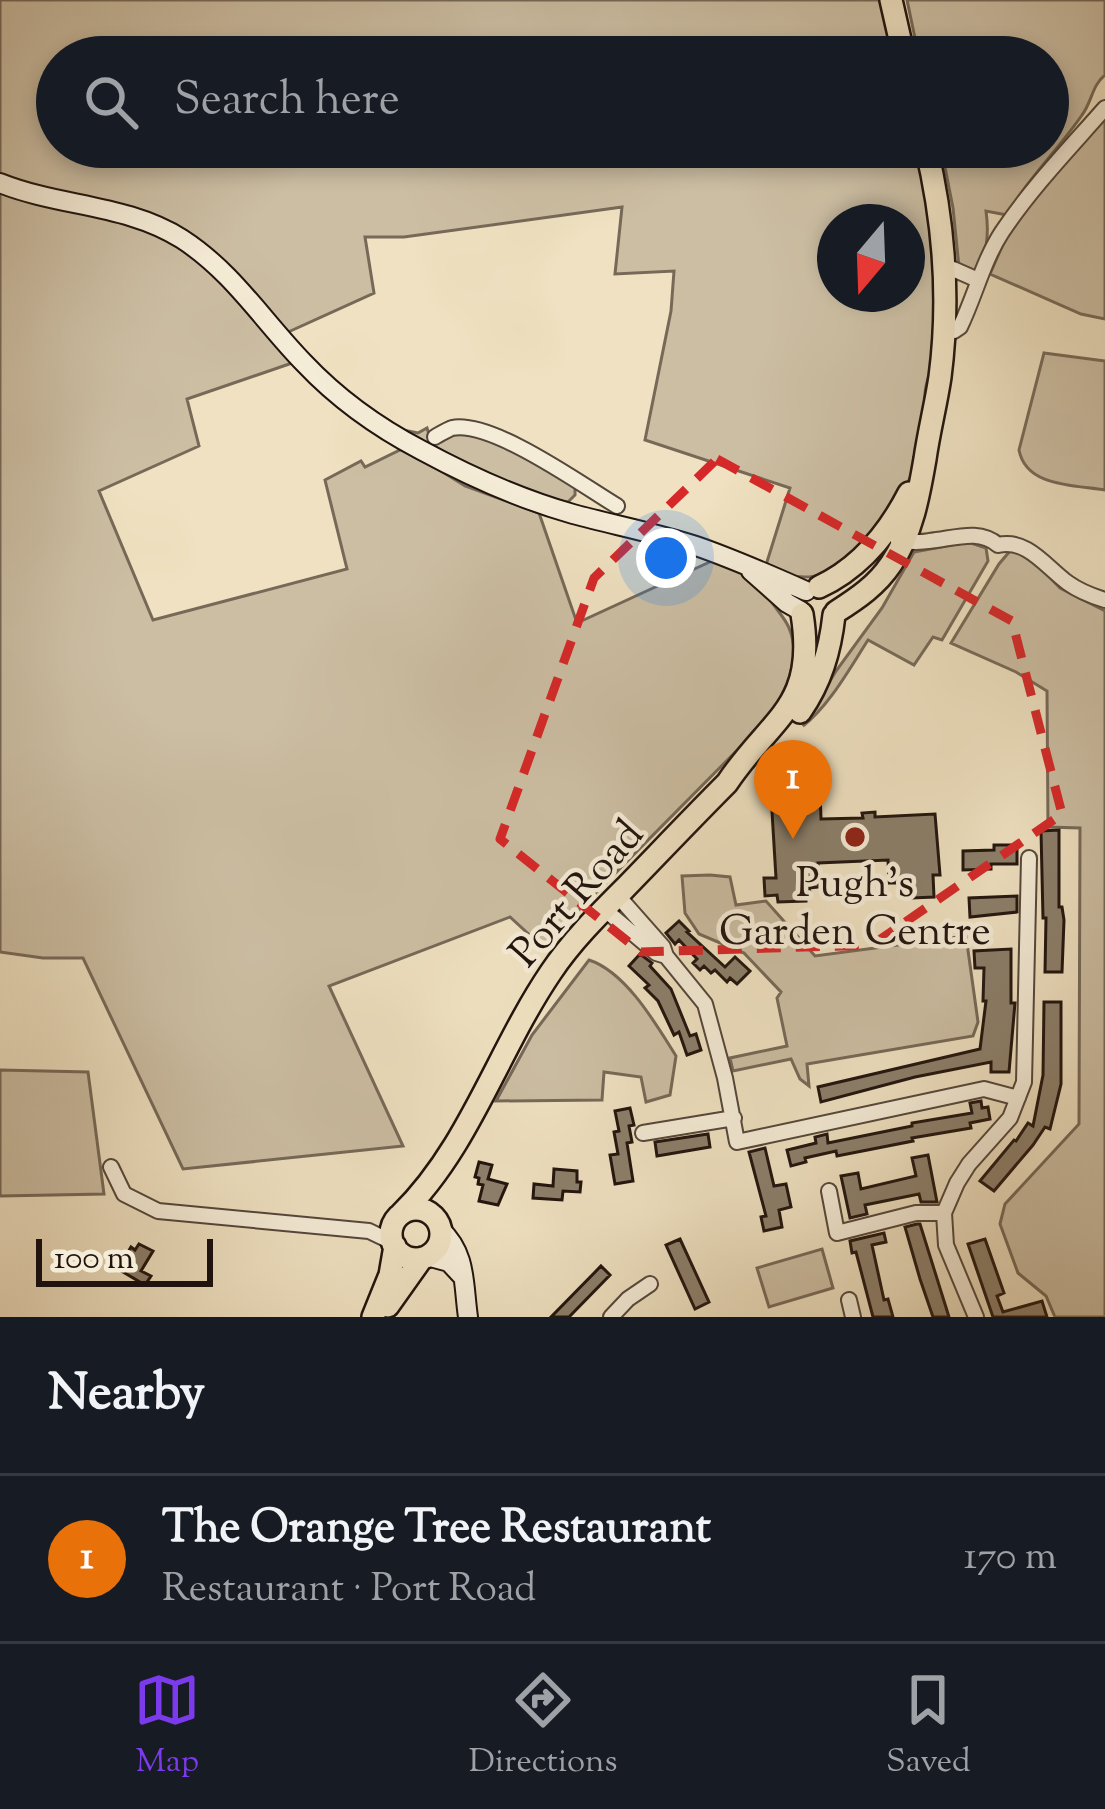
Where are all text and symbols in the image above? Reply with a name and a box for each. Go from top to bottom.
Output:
search box [36,36,1069,168]
icon: search [78,69,144,135]
text: Search here [174,70,400,135]
north arrow [817,204,925,312]
your location [636,528,696,588]
pin: 1 [754,740,832,839]
street label: Port Road [498,808,660,982]
marker: Pugh's Garden Centre [842,824,868,850]
place label: Pugh's Garden Centre [719,856,991,964]
scale bar [36,1233,213,1286]
text: 100 m [54,1236,134,1284]
text: Nearby [48,1359,205,1432]
text: The Orange Tree Restaurant [162,1498,711,1563]
text: 1 [80,1531,94,1587]
text: 170 m [964,1531,1057,1587]
text: Restaurant · Port Road [162,1563,536,1619]
tab: Map [134,1667,200,1787]
tab: Directions [469,1667,618,1787]
tab: Saved [886,1667,971,1787]

